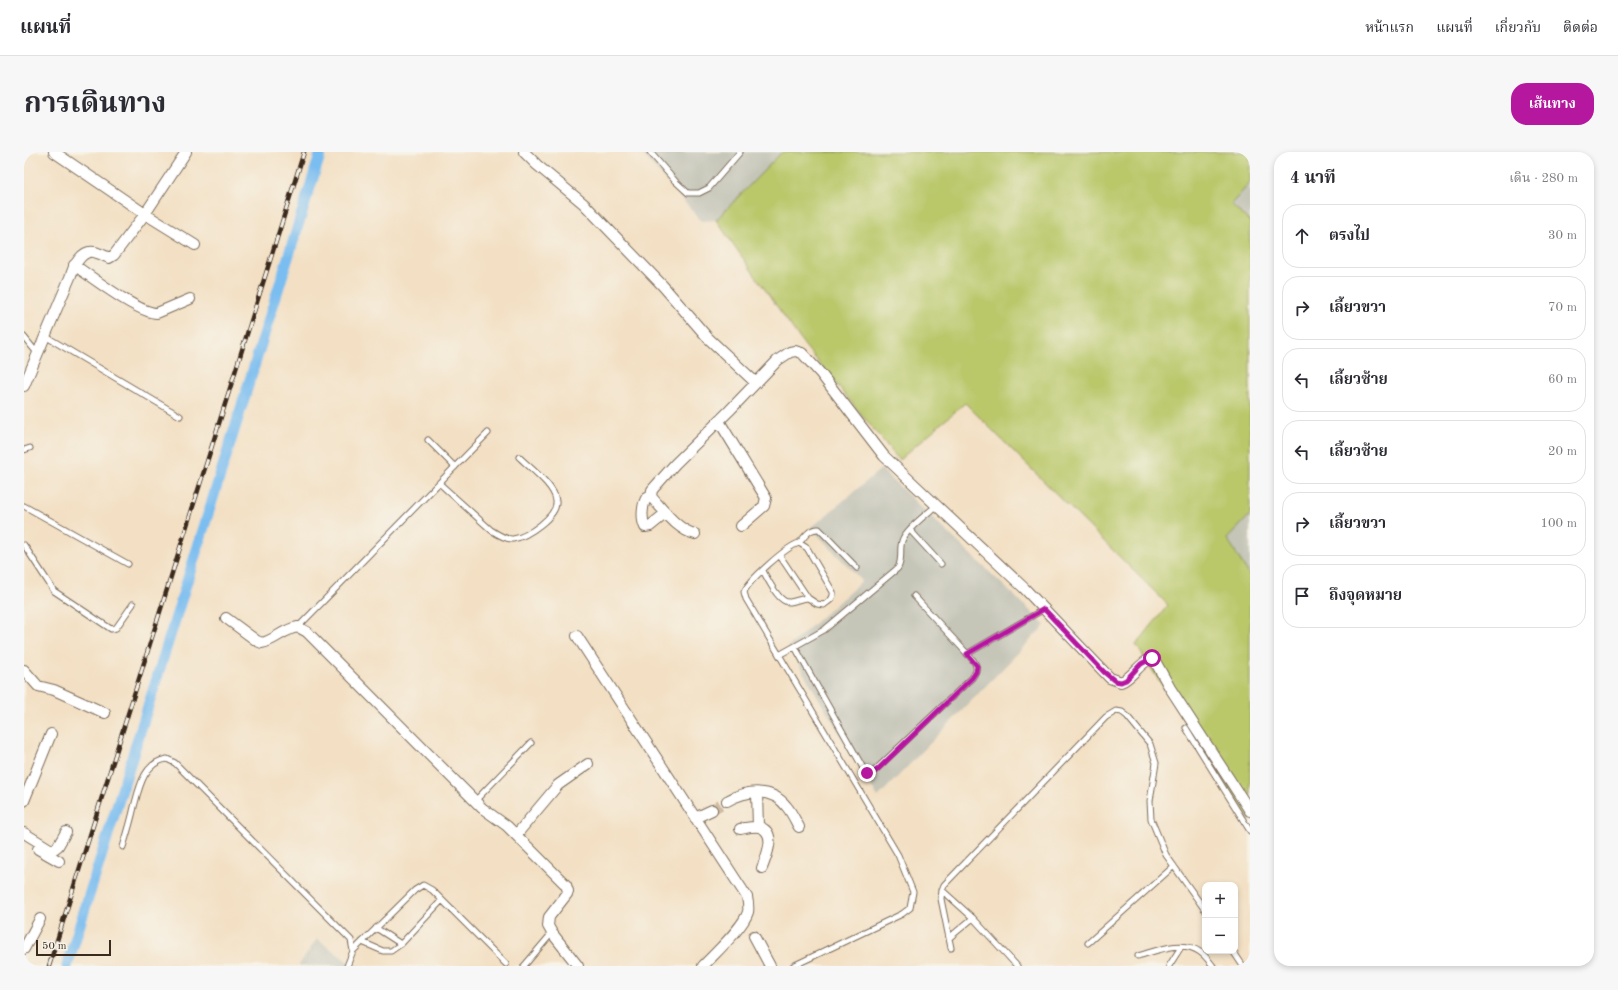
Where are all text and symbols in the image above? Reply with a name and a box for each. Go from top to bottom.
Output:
text: แผนที่ [20,19,71,38]
text: หน้าแรก [1365,21,1414,35]
text: แผนที่ [1436,21,1473,35]
text: เกี่ยวกับ [1495,21,1541,35]
text: ติดต่อ [1563,21,1598,35]
button: เส้นทาง [1511,83,1594,125]
text: การเดินทาง [24,91,166,119]
text: 4 นาที [1290,170,1336,187]
text: เดิน · 280 m [1509,172,1578,185]
icon: ahead [1291,225,1313,247]
text: ตรงไป [1329,229,1370,244]
text: 30 m [1548,229,1577,242]
icon: right [1291,297,1313,319]
text: เลี้ยวขวา [1329,301,1386,316]
text: 70 m [1548,301,1577,314]
icon: left [1291,369,1313,391]
text: เลี้ยวซ้าย [1329,373,1388,388]
text: 60 m [1548,373,1577,386]
icon: left [1291,441,1313,463]
text: เลี้ยวซ้าย [1329,445,1388,460]
text: 20 m [1548,445,1577,458]
icon: right [1291,513,1313,535]
text: เลี้ยวขวา [1329,517,1386,532]
text: 100 m [1540,517,1577,530]
icon: arrive [1291,585,1313,607]
text: ถึงจุดหมาย [1329,589,1402,604]
route start [1143,649,1161,667]
route end [858,764,876,782]
map controls [1202,882,1238,954]
button: + [1202,882,1238,918]
button: − [1202,918,1238,954]
scale bar [36,938,111,957]
text: 50 m [42,941,67,952]

